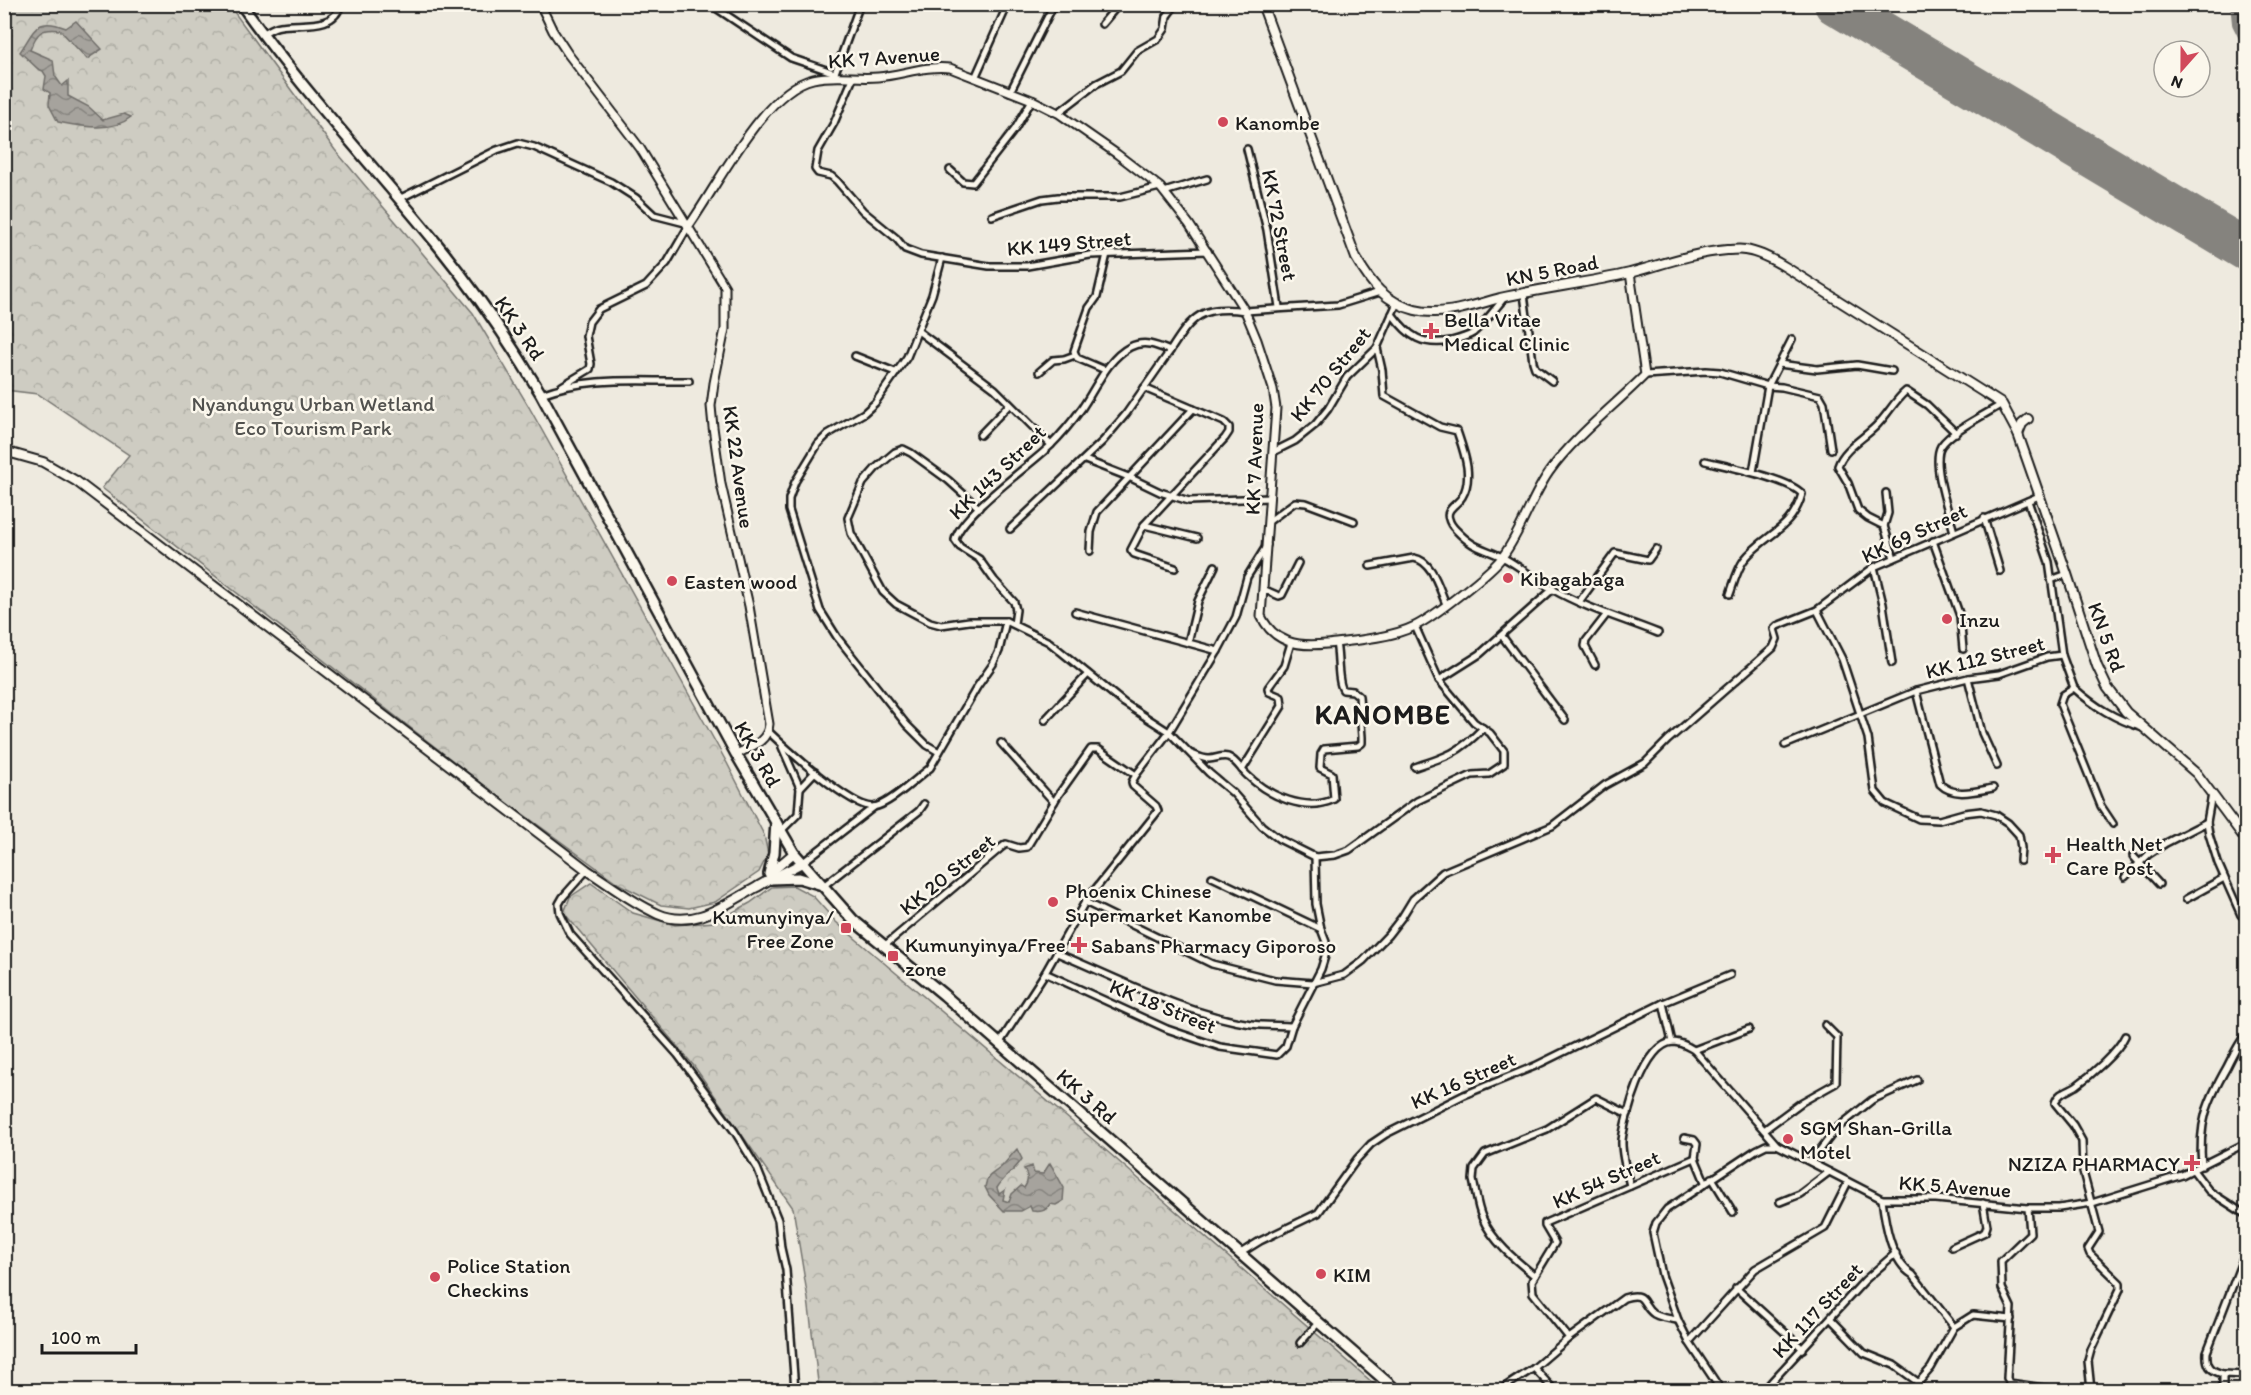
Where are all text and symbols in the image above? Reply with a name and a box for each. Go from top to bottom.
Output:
north arrow [2152,39,2212,99]
street label: KK 7 Avenue [827,41,941,73]
text: N [2168,72,2185,93]
place label: Kanombe [1235,110,1320,135]
marker: Kanombe [1216,115,1230,129]
street label: KK 72 Street [1257,167,1303,283]
street label: KK 149 Street [1006,225,1132,261]
street label: KN 5 Road [1504,249,1601,291]
street label: KK 3 Rd [490,291,551,365]
place label: Bella Vitae Medical Clinic [1444,307,1570,356]
street label: KK 70 Street [1284,321,1376,427]
marker: Bella Vitae Medical Clinic [1422,322,1440,340]
park label: Nyandungu Urban Wetland Eco Tourism Park [191,391,435,440]
street label: KK 7 Avenue [1240,403,1268,515]
street label: KK 22 Avenue [718,404,760,530]
street label: KK 143 Street [943,419,1051,525]
street label: KK 69 Street [1857,498,1971,568]
place label: Kibagabaga [1520,566,1625,591]
place label: Easten wood [684,569,797,594]
marker: Kibagabaga [1501,571,1515,585]
marker: Easten wood [665,574,679,588]
street label: KN 5 Rd [2083,599,2131,676]
place label: Inzu [1959,607,2000,632]
marker: Inzu [1940,612,1954,626]
street label: KK 112 Street [1923,630,2047,684]
district label: KANOMBE [1315,698,1451,731]
street label: KK 3 Rd [729,717,787,792]
street label: KK 20 Street [894,828,1000,920]
place label: Health Net Care Post [2066,831,2163,880]
marker: Health Net Care Post [2044,846,2062,864]
place label: Phoenix Chinese Supermarket Kanombe [1065,878,1272,927]
marker: Phoenix Chinese Supermarket Kanombe [1046,895,1060,909]
place label: Kumunyinya/ Free Zone [712,904,834,953]
marker: Kumunyinya/ Free Zone [839,921,853,935]
place label: Kumunyinya/Free zone [905,932,1066,981]
place label: Sabans Pharmacy Giporoso [1091,933,1336,958]
marker: Sabans Pharmacy Giporoso [1072,938,1086,952]
marker: Kumunyinya/Free zone [886,949,900,963]
street label: KK 18 Street [1106,973,1220,1039]
street label: KK 16 Street [1407,1046,1520,1114]
street label: KK 3 Rd [1052,1063,1123,1129]
place label: SGM Shan-Grilla Motel [1800,1115,1952,1164]
marker: SGM Shan-Grilla Motel [1781,1132,1795,1146]
street label: KK 54 Street [1548,1144,1664,1214]
place label: NZIZA PHARMACY [2008,1151,2180,1176]
marker: NZIZA PHARMACY [2185,1156,2199,1170]
street label: KK 5 Avenue [1898,1170,2012,1202]
place label: Police Station Checkins [447,1253,571,1302]
street label: KK 117 Street [1766,1257,1868,1363]
place label: KIM [1333,1262,1371,1287]
marker: KIM [1314,1267,1328,1281]
marker: Police Station Checkins [428,1270,442,1284]
scale bar [42,1317,136,1355]
text: 100 m [51,1327,101,1349]

